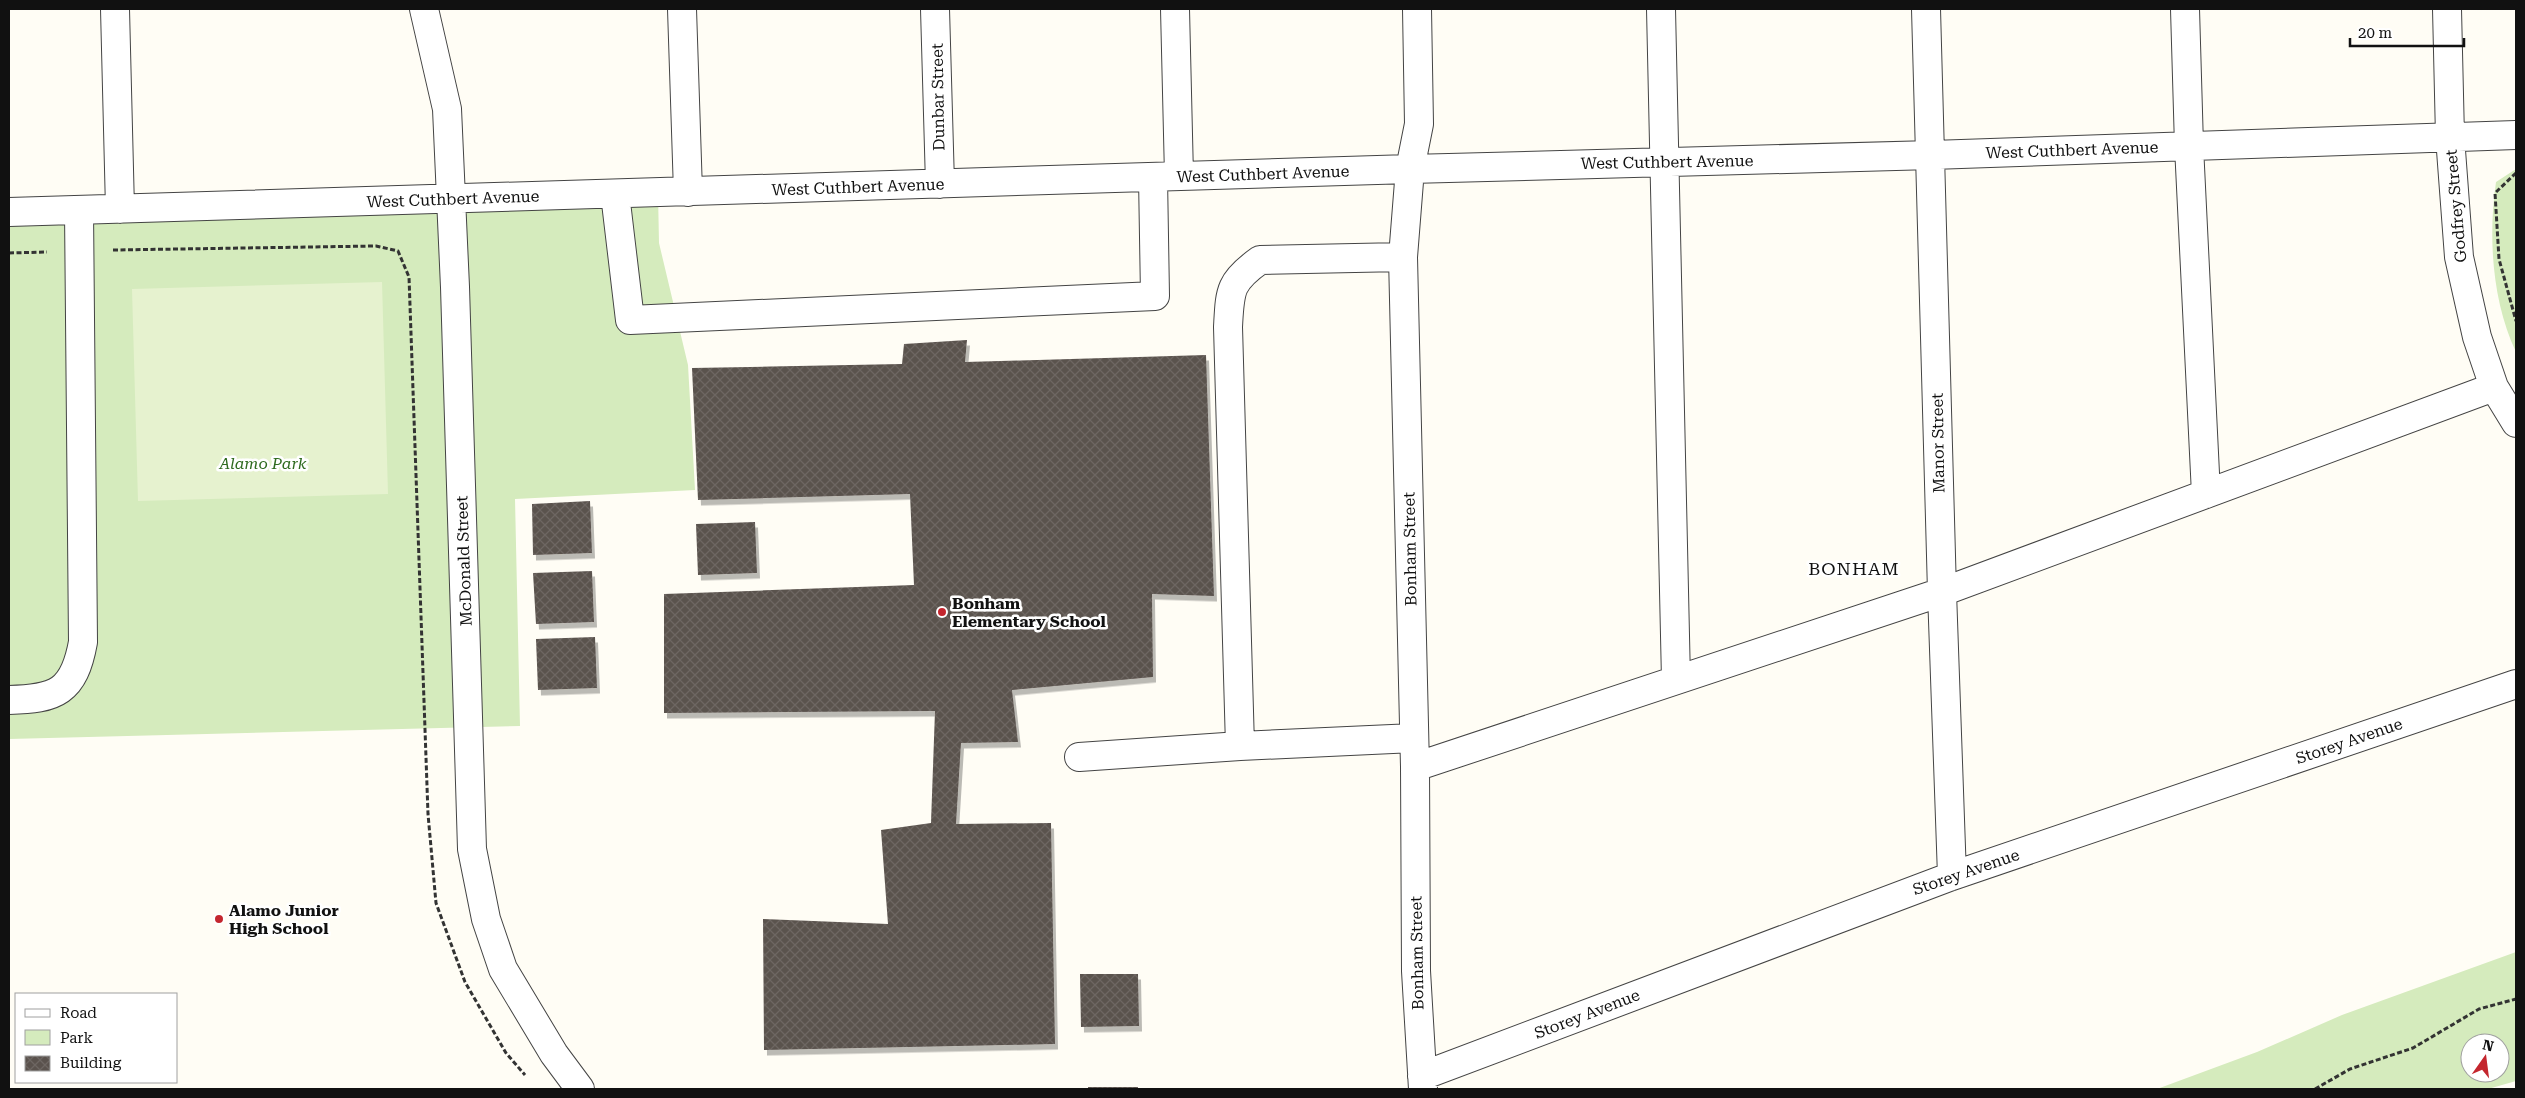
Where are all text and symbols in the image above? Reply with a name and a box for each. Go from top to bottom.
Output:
scale bar [2350,15,2464,47]
text: 20 m [2358,24,2393,42]
street label: Dunbar Street [928,43,948,151]
street label: West Cuthbert Avenue [1985,137,2159,163]
street label: Godfrey Street [2442,149,2470,263]
street label: West Cuthbert Avenue [1580,151,1754,173]
street label: West Cuthbert Avenue [1176,161,1350,187]
street label: West Cuthbert Avenue [771,174,945,200]
street label: West Cuthbert Avenue [366,186,540,212]
street label: Manor Street [1928,393,1948,493]
park label: Alamo Park [219,454,307,473]
street label: Bonham Street [1400,492,1420,606]
street label: McDonald Street [452,495,476,627]
district label: BONHAM [1808,558,1900,579]
place label: Bonham Elementary School [952,594,1107,631]
marker: Bonham Elementary School [936,606,948,618]
street label: Storey Avenue [2293,714,2405,768]
street label: Storey Avenue [1910,845,2022,899]
street label: Bonham Street [1407,896,1427,1010]
place label: Alamo Junior High School [229,901,339,938]
marker: Alamo Junior High School [213,913,225,925]
street label: Storey Avenue [1532,985,1643,1043]
legend [15,993,178,1083]
text: Road [60,1004,97,1022]
text: Park [60,1029,94,1047]
north arrow [2460,1033,2510,1083]
text: N [2481,1036,2496,1055]
text: Building [60,1054,122,1072]

